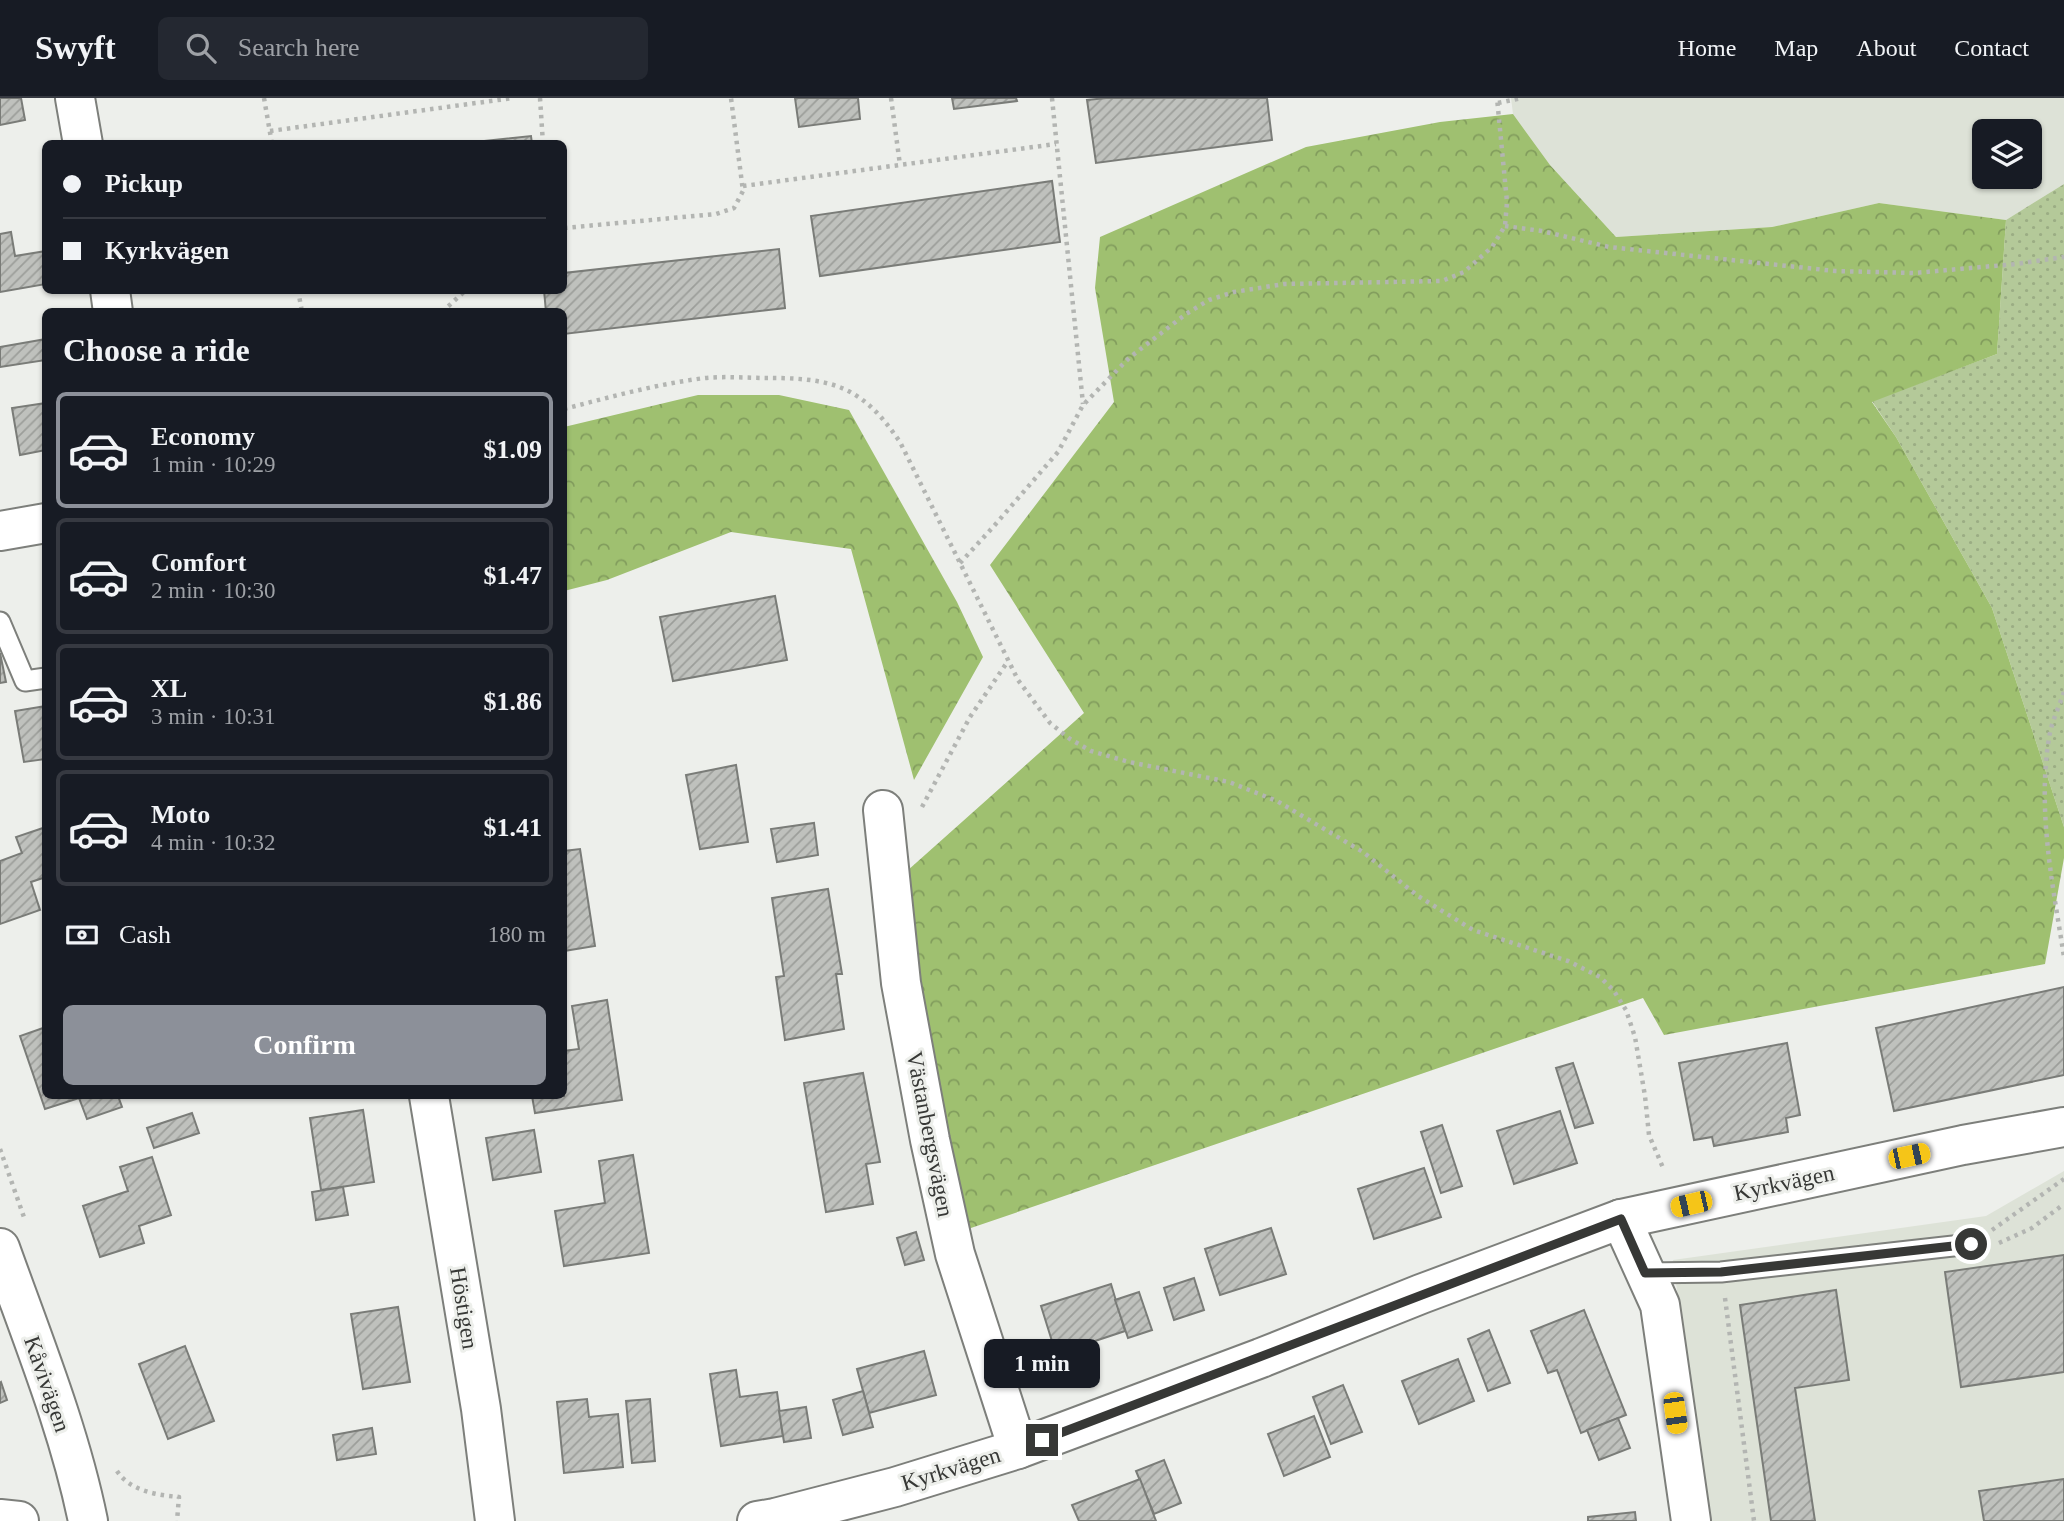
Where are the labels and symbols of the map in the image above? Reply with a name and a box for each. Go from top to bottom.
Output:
street label: Västanbergsvägen [902,1049,958,1219]
car [1887,1141,1932,1171]
street label: Kyrkvägen [1731,1160,1837,1206]
car [1669,1189,1714,1219]
route start [1955,1228,1987,1260]
street label: Höstigen [445,1265,483,1351]
street label: Kåvivägen [19,1333,75,1436]
callout: 1 min [984,1338,1100,1388]
car [1662,1391,1689,1435]
route end [1026,1424,1058,1456]
street label: Kyrkvägen [898,1442,1004,1496]

